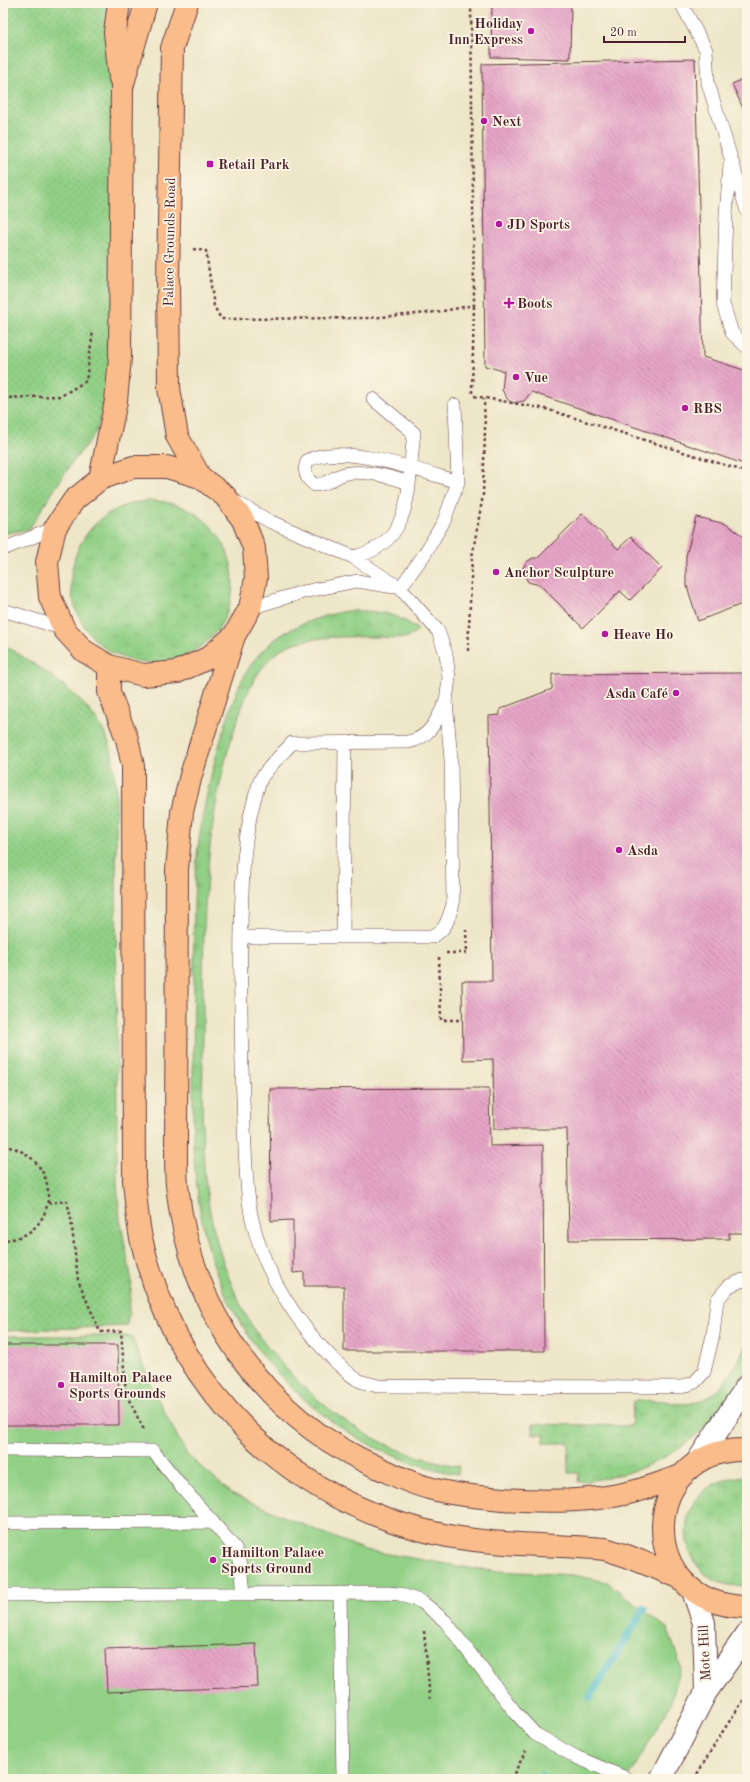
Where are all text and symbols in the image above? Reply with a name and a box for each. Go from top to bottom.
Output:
place label: Holiday Inn Express [448,17,523,47]
scale bar [604,18,685,44]
marker: Holiday Inn Express [526,26,536,36]
text: 20 m [610,27,637,39]
place label: Next [492,115,522,129]
marker: Next [479,116,489,126]
place label: Retail Park [218,158,290,172]
marker: Retail Park [205,159,215,169]
street label: Palace Grounds Road [162,177,178,307]
place label: JD Sports [507,218,570,232]
marker: JD Sports [494,219,504,229]
place label: Boots [517,297,552,311]
marker: Boots [504,298,514,308]
place label: Vue [524,371,548,385]
marker: Vue [511,372,521,382]
place label: RBS [693,402,722,416]
marker: RBS [680,403,690,413]
place label: Anchor Sculpture [504,566,614,580]
marker: Anchor Sculpture [491,567,501,577]
place label: Heave Ho [613,628,673,642]
marker: Heave Ho [600,629,610,639]
place label: Asda Café [605,687,668,701]
marker: Asda Café [671,688,681,698]
place label: Asda [627,844,658,858]
marker: Asda [614,845,624,855]
place label: Hamilton Palace Sports Grounds [69,1371,172,1401]
marker: Hamilton Palace Sports Grounds [56,1380,66,1390]
place label: Hamilton Palace Sports Ground [221,1546,324,1576]
marker: Hamilton Palace Sports Ground [208,1555,218,1565]
street label: Mote Hill [697,1624,713,1681]

